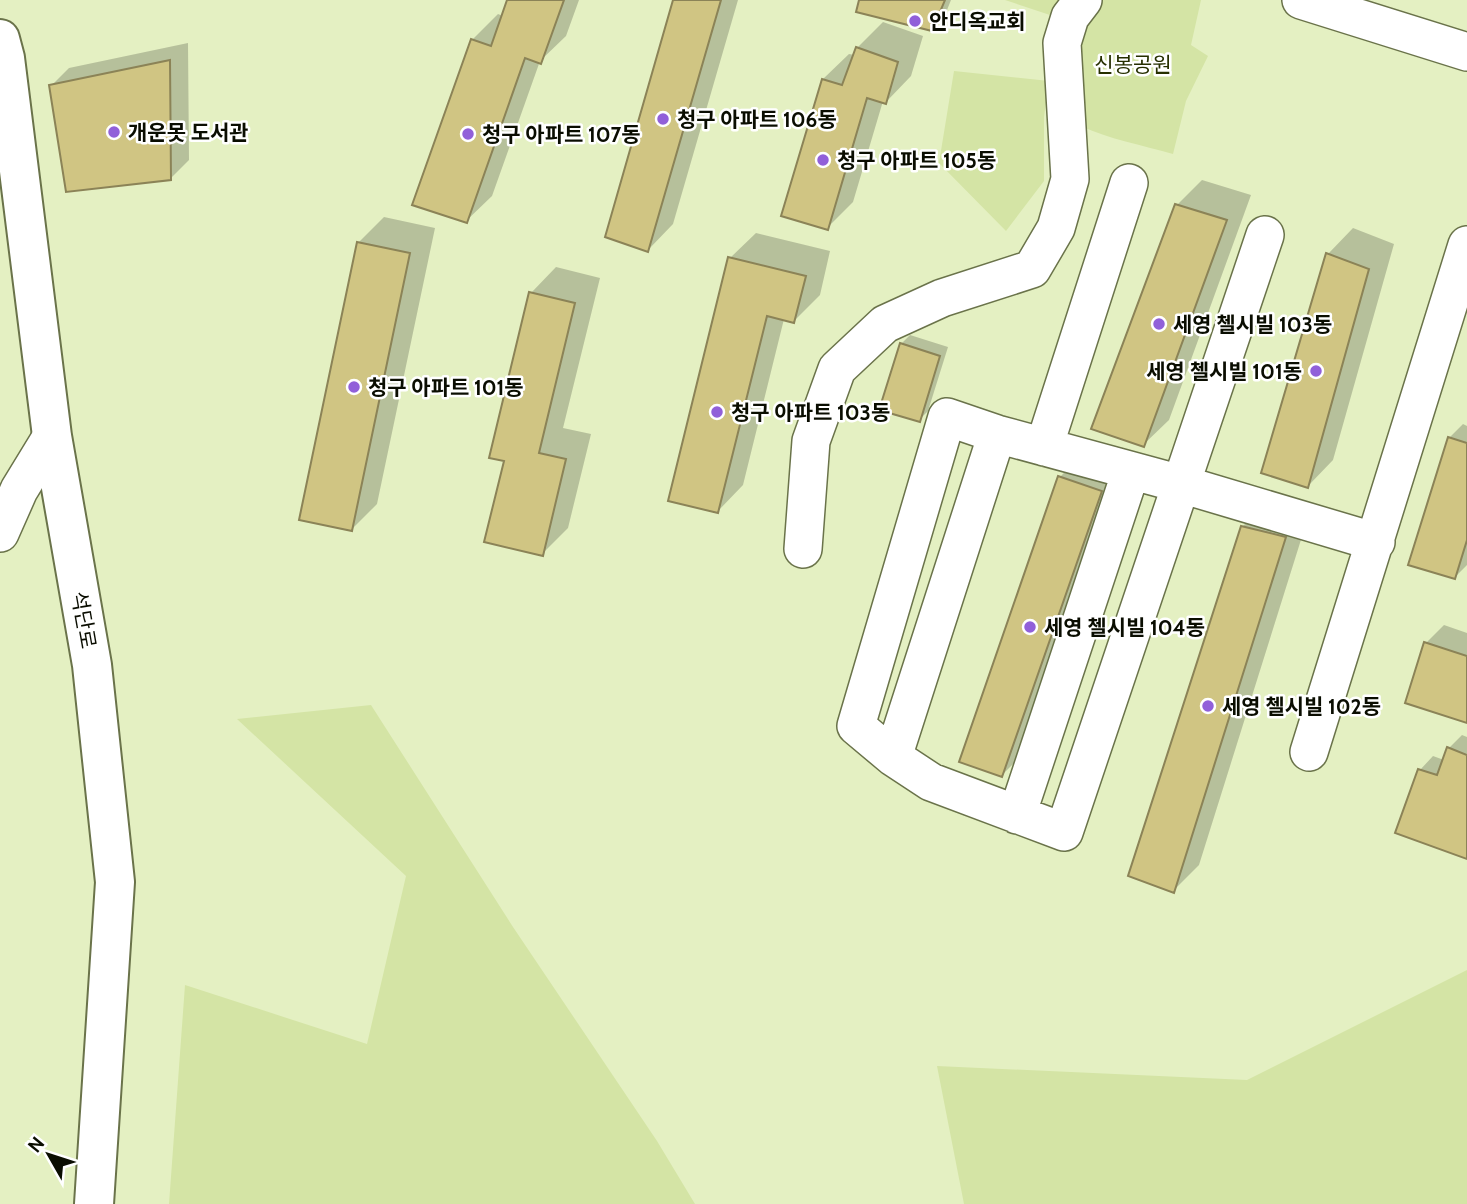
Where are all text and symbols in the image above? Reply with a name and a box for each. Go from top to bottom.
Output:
place label: 안디옥교회 [929,9,1026,34]
marker: 안디옥교회 [907,13,923,29]
park label: 신봉공원 [1094,52,1172,77]
place label: 청구 아파트 106동 [677,107,837,132]
marker: 청구 아파트 106동 [655,111,671,127]
place label: 개운못 도서관 [128,120,249,145]
place label: 청구 아파트 107동 [482,122,641,147]
marker: 개운못 도서관 [106,124,122,140]
marker: 청구 아파트 107동 [460,126,476,142]
place label: 청구 아파트 105동 [837,148,996,173]
marker: 청구 아파트 105동 [815,152,831,168]
place label: 세영 첼시빌 103동 [1173,312,1332,337]
marker: 세영 첼시빌 103동 [1151,316,1167,332]
place label: 세영 첼시빌 101동 [1146,359,1302,384]
marker: 세영 첼시빌 101동 [1308,363,1324,379]
place label: 청구 아파트 101동 [368,375,524,400]
marker: 청구 아파트 101동 [346,379,362,395]
place label: 청구 아파트 103동 [731,400,890,425]
marker: 청구 아파트 103동 [709,404,725,420]
street label: 석단로 [67,589,101,651]
place label: 세영 첼시빌 104동 [1044,615,1205,640]
marker: 세영 첼시빌 104동 [1022,619,1038,635]
place label: 세영 첼시빌 102동 [1222,694,1381,719]
marker: 세영 첼시빌 102동 [1200,698,1216,714]
north arrow [14,1120,84,1190]
text: N [23,1132,49,1157]

